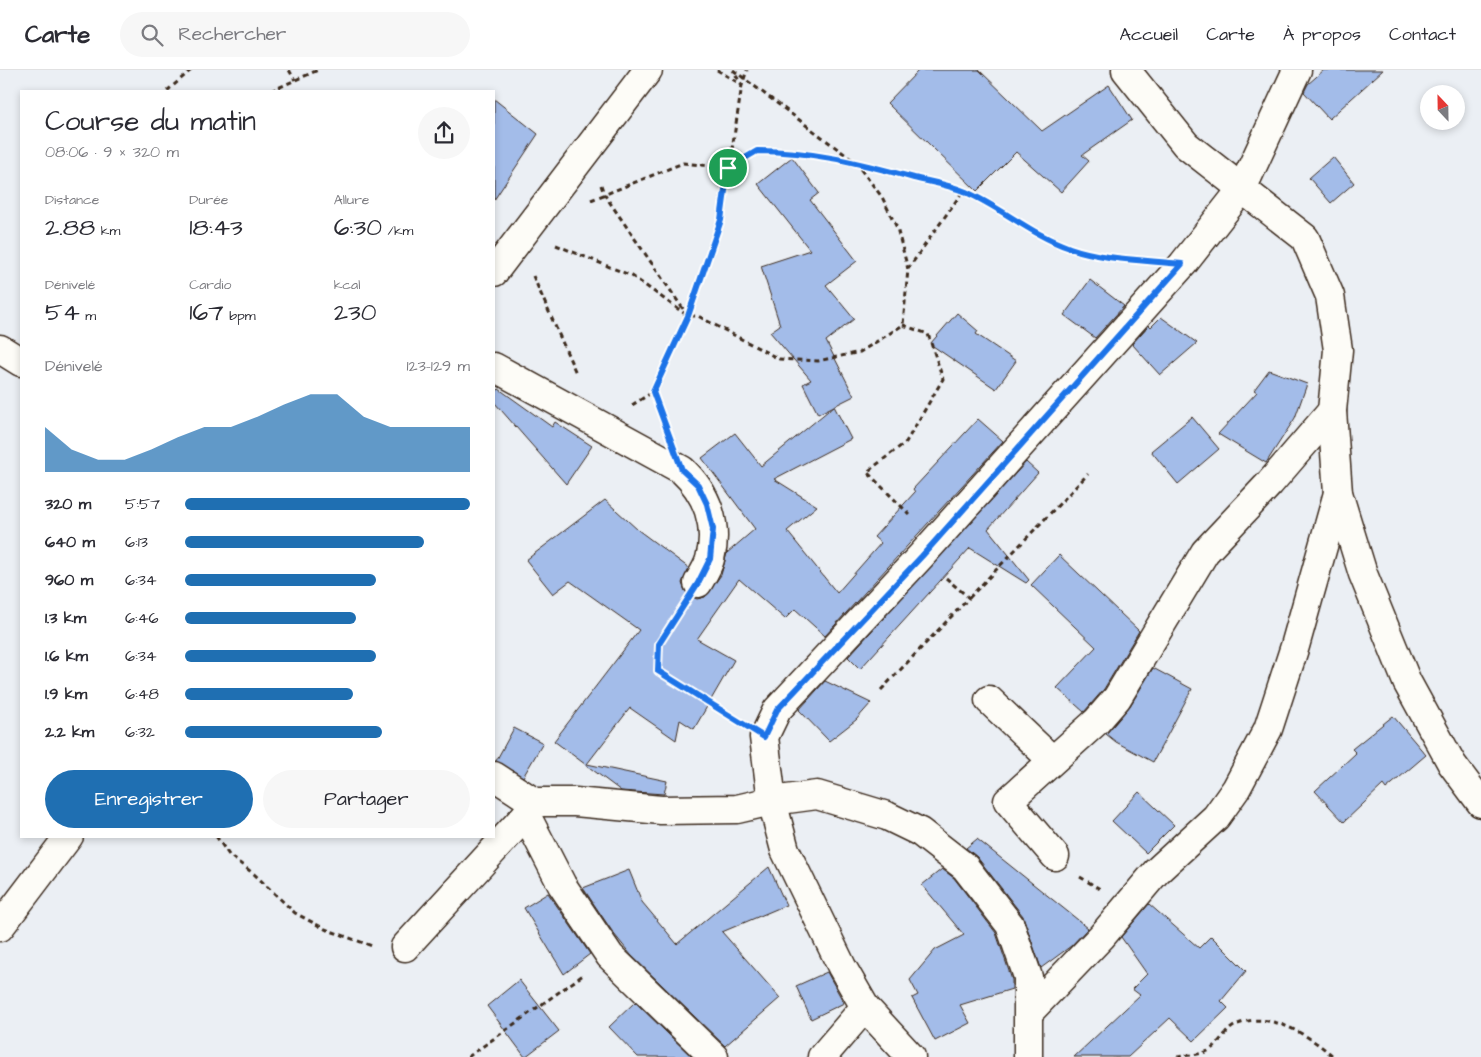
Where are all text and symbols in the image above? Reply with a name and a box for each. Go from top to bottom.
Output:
search box [120,12,470,57]
text: Carte [25,18,90,52]
icon: search [138,21,166,49]
text: Rechercher [178,21,286,48]
text: Accueil [1119,22,1178,47]
text: Carte [1206,22,1255,47]
text: À propos [1283,22,1361,47]
text: Contact [1389,22,1456,47]
north arrow [1420,85,1465,130]
map controls [1420,85,1465,130]
text: Course du matin [45,102,256,141]
button: share [418,107,470,159]
text: 08:06 · 9 × 320 m [45,141,179,163]
pin [707,147,749,189]
icon: arrive [714,154,742,182]
text: Distance [45,190,99,210]
text: Durée [189,190,228,210]
text: Allure [334,190,369,210]
text: 2.88 [45,210,95,245]
text: 18:43 [189,210,243,245]
text: 6:30 [334,210,382,245]
text: km [95,221,120,241]
text: /km [382,221,413,241]
text: Dénivelé [45,275,95,295]
text: Cardio [189,275,231,295]
text: kcal [334,275,360,295]
text: 54 [45,295,80,330]
text: 167 [189,295,224,330]
text: 230 [334,295,376,330]
text: m [80,306,96,326]
text: bpm [224,306,256,326]
text: Dénivelé [45,355,103,377]
text: 123–129 m [407,355,470,377]
text: 320 m [45,493,91,515]
text: 5:57 [125,493,160,515]
text: 640 m [45,531,95,553]
text: 6:13 [125,531,148,553]
text: 960 m [45,569,93,591]
text: 6:34 [125,569,157,591]
text: 1.3 km [45,607,86,629]
text: 6:46 [125,607,159,629]
text: 1.6 km [45,645,88,667]
text: 6:34 [125,645,157,667]
text: 1.9 km [45,683,87,705]
text: 6:48 [125,683,159,705]
text: 2.2 km [45,721,94,743]
text: 6:32 [125,721,155,743]
button: Enregistrer [45,770,253,828]
button: Partager [263,770,470,828]

